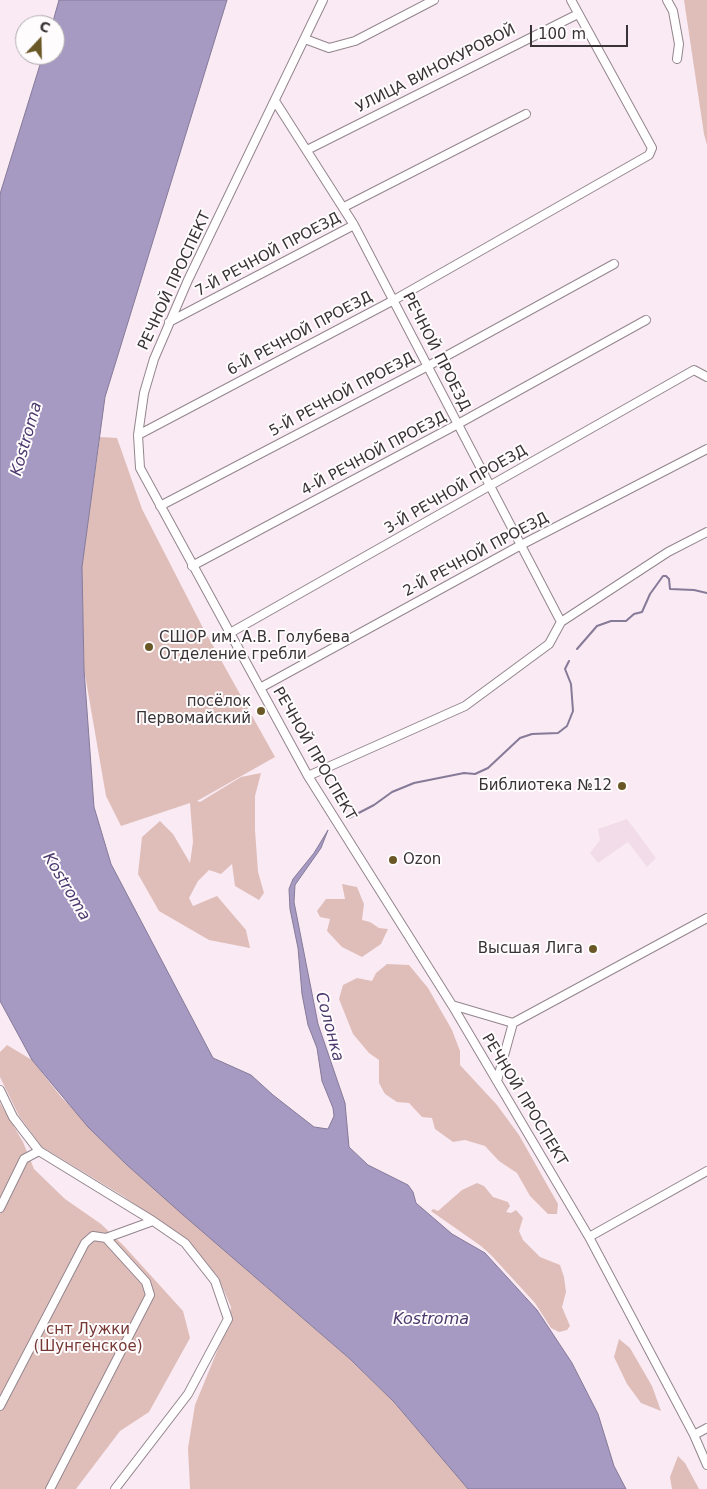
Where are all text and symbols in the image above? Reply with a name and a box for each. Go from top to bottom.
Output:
north arrow [15,15,65,65]
scale bar [532,15,630,47]
text: С [37,18,53,36]
street label: УЛИЦА ВИНОКУРОВОЙ [353,21,519,117]
text: 100 m [538,25,586,43]
street label: РЕЧНОЙ ПРОСПЕКТ [135,209,215,353]
street label: 7-Й РЕЧНОЙ ПРОЕЗД [192,209,344,301]
street label: 6-Й РЕЧНОЙ ПРОЕЗД [224,288,376,380]
street label: РЕЧНОЙ ПРОЕЗД [398,290,474,414]
street label: 5-Й РЕЧНОЙ ПРОЕЗД [266,349,418,441]
water label: Kostroma [7,400,47,478]
street label: 4-Й РЕЧНОЙ ПРОЕЗД [298,408,450,500]
street label: 3-Й РЕЧНОЙ ПРОЕЗД [381,442,531,538]
street label: 2-Й РЕЧНОЙ ПРОЕЗД [400,509,552,601]
place label: СШОР им. А.В. Голубева Отделение гребли [159,629,350,664]
marker: СШОР им. А.В. Голубева Отделение гребли [143,641,155,653]
street label: РЕЧНОЙ ПРОСПЕКТ [268,684,360,824]
place label: посёлок Первомайский [136,693,251,728]
marker: посёлок Первомайский [255,705,267,717]
place label: Библиотека №12 [479,777,612,795]
marker: Библиотека №12 [616,780,628,792]
water label: Kostroma [38,849,94,925]
place label: Ozon [403,851,441,869]
marker: Ozon [387,854,399,866]
place label: Высшая Лига [478,940,583,958]
marker: Высшая Лига [587,943,599,955]
water label: Солонка [311,990,347,1064]
street label: РЕЧНОЙ ПРОСПЕКТ [477,1031,571,1169]
water label: Kostroma [393,1310,469,1330]
park label: снт Лужки (Шунгенское) [33,1321,143,1356]

